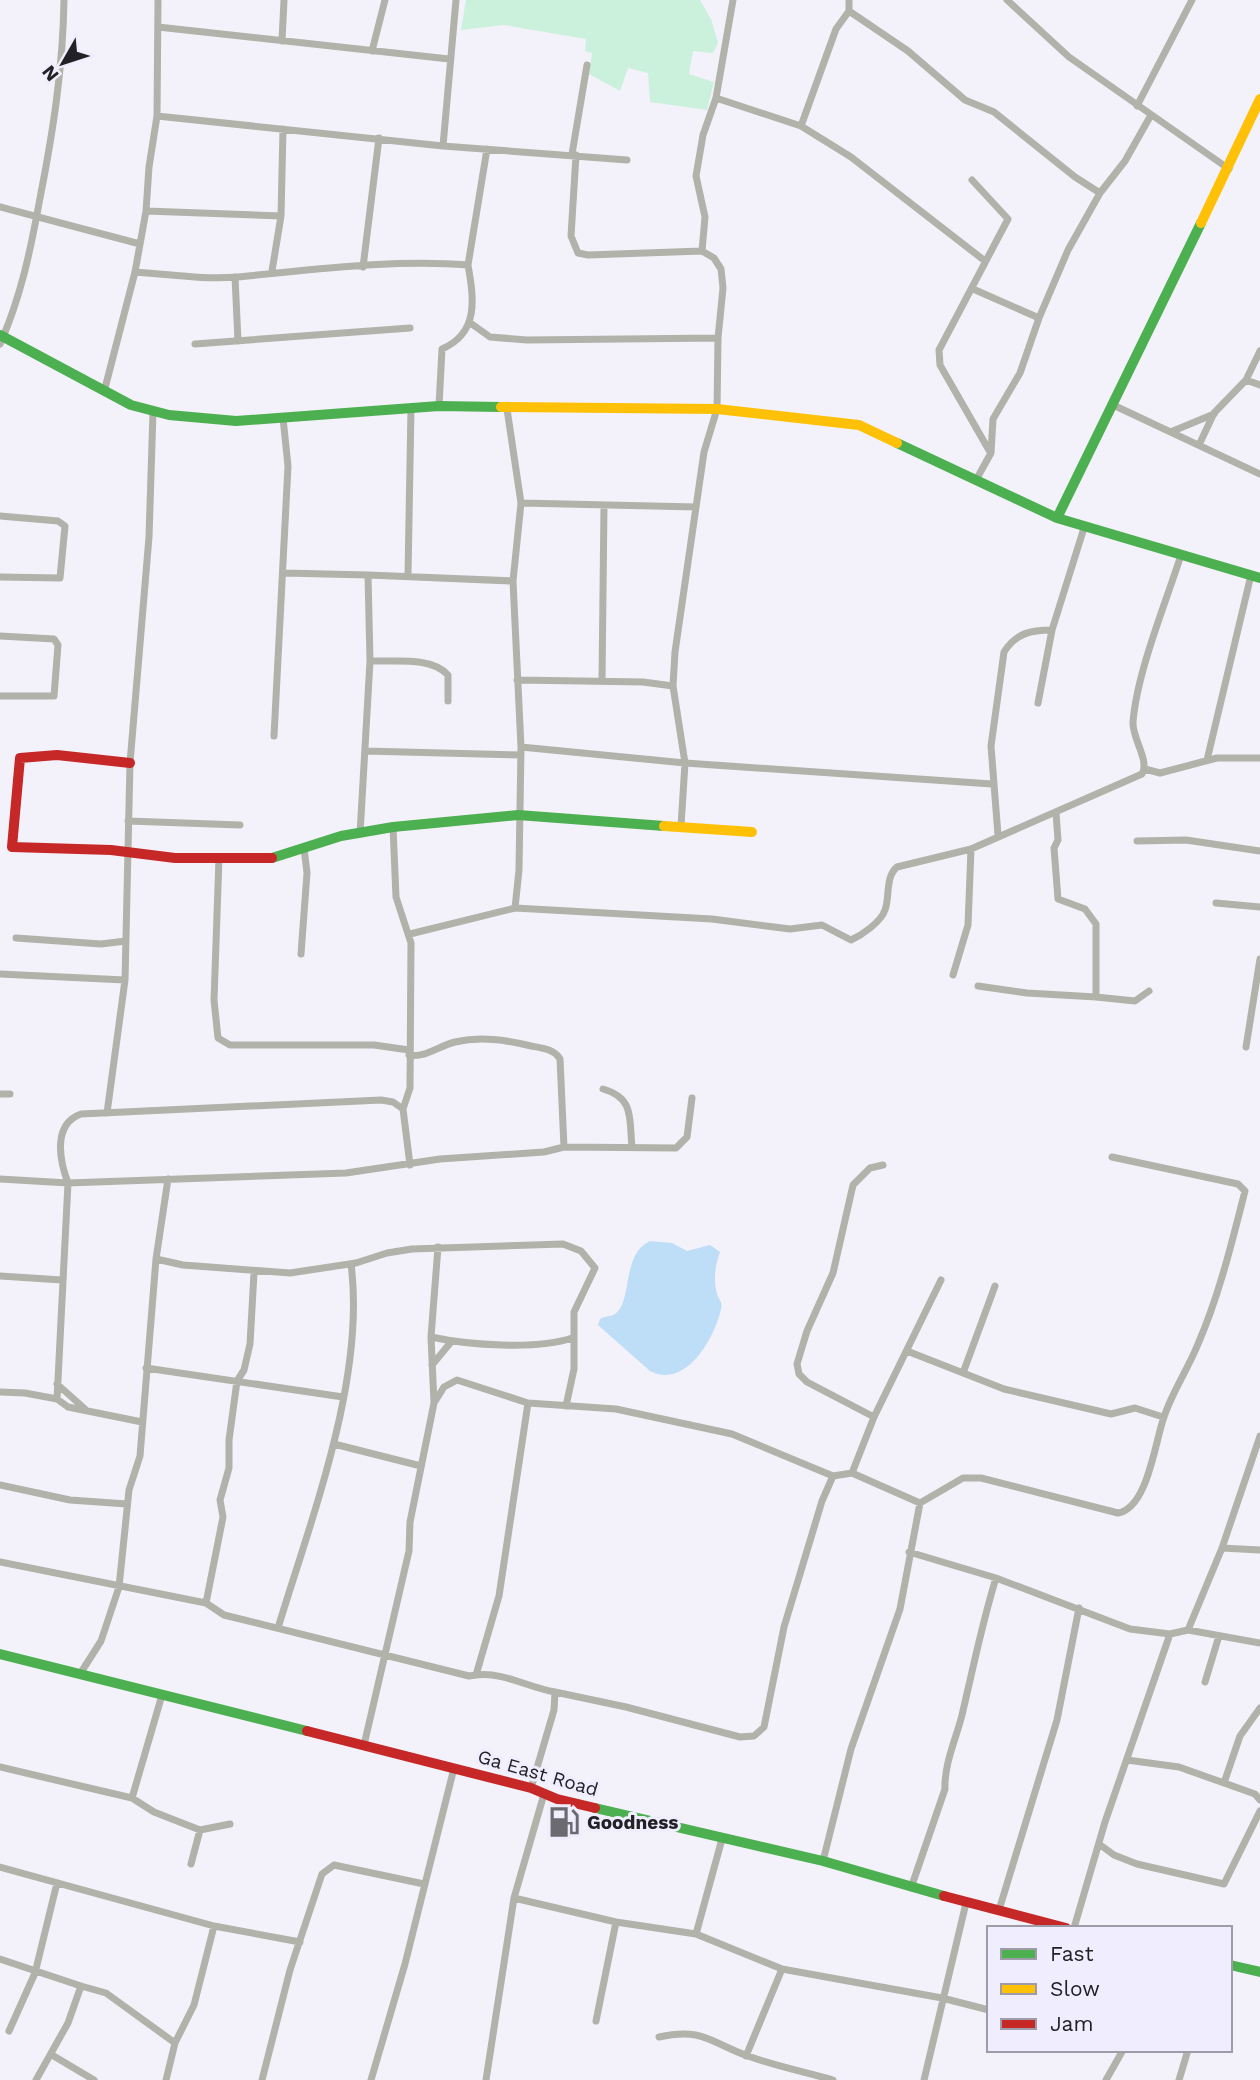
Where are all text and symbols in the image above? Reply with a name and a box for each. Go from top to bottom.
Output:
north arrow [28,28,98,98]
text: N [37,61,64,86]
street label: Ga East Road [475,1745,601,1801]
fuel station icon: Goodness [547,1805,581,1839]
place label: Goodness [587,1811,678,1834]
legend [987,1926,1232,2052]
text: Fast [1050,1941,1094,1966]
text: Slow [1050,1976,1100,2001]
text: Jam [1050,2011,1093,2036]

